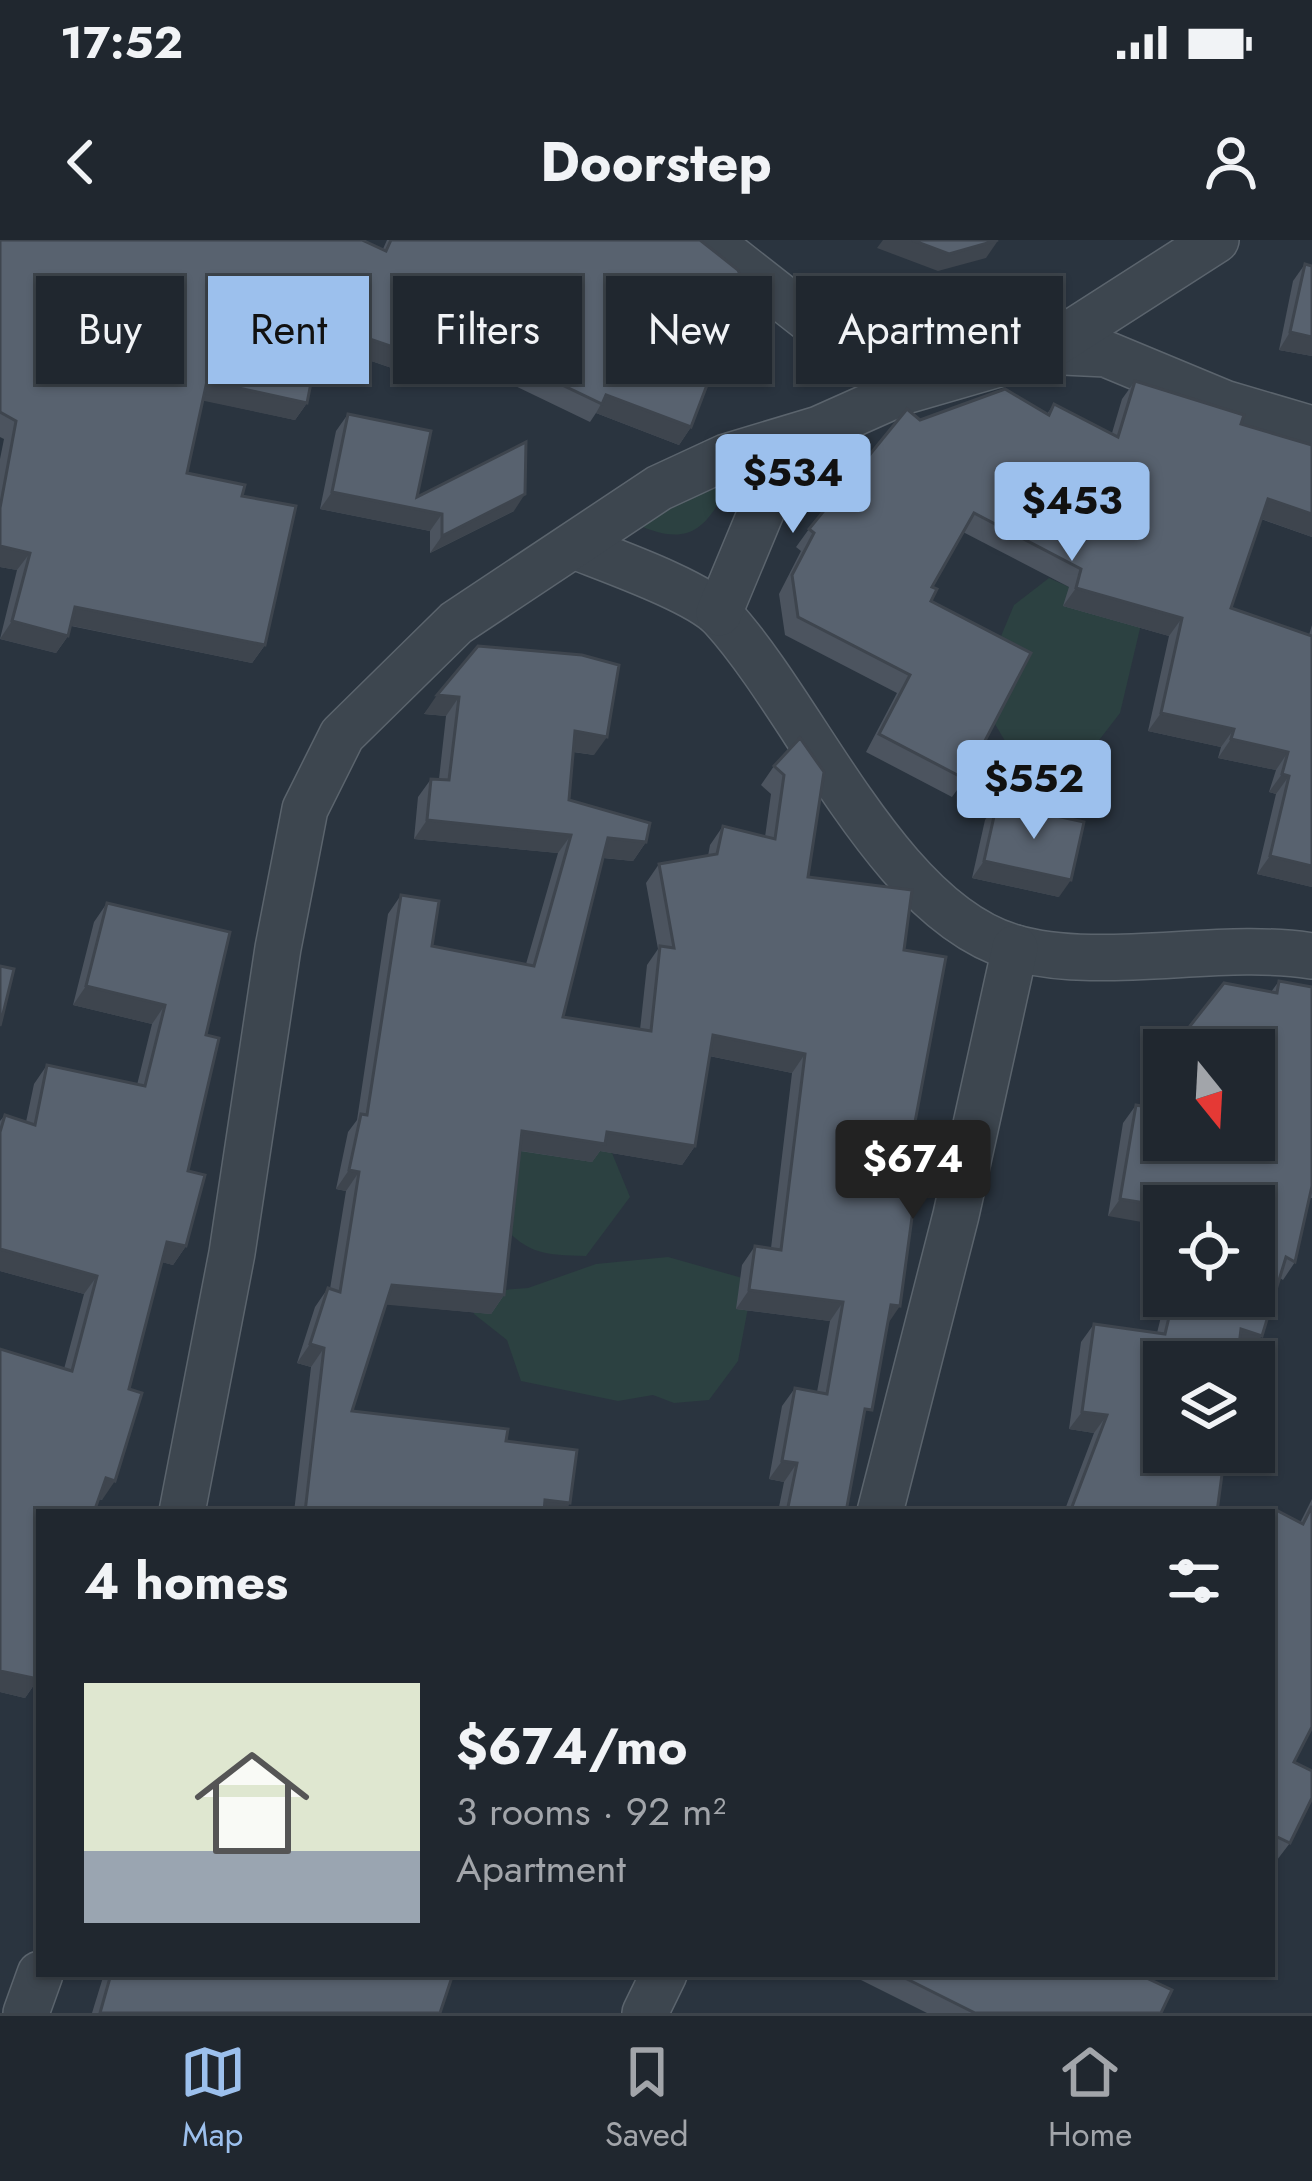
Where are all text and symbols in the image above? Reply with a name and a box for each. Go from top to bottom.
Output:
text: 17:52 [60,10,183,75]
text: Doorstep [540,123,772,201]
icon: back [48,129,114,195]
icon: person [1198,129,1264,195]
chip: Buy [36,276,184,384]
chip: Rent [208,276,369,384]
chip: Filters [393,276,582,384]
chip: New [606,276,772,384]
chip: Apartment [796,276,1063,384]
pin: $534 [722,434,864,536]
text: $534 [743,444,843,501]
pin: $453 [1001,462,1143,564]
text: $453 [1022,472,1122,529]
pin: $552 [963,740,1105,842]
text: $552 [984,750,1084,807]
north arrow [1143,1029,1275,1161]
map controls [1143,1029,1275,1473]
pin: $674 [842,1120,984,1222]
text: $674 [862,1130,964,1187]
button: locate [1143,1185,1275,1317]
button: layers [1143,1341,1275,1473]
text: 4 homes [84,1544,288,1618]
icon: filters [1161,1548,1227,1614]
text: $674/mo [456,1709,688,1783]
icon: home [180,1731,324,1875]
text: 3 rooms · 92 m² [456,1783,726,1840]
text: Apartment [456,1840,626,1897]
tab: Map [180,2039,246,2158]
tab: Saved [605,2039,689,2158]
tab: Home [1048,2039,1132,2158]

